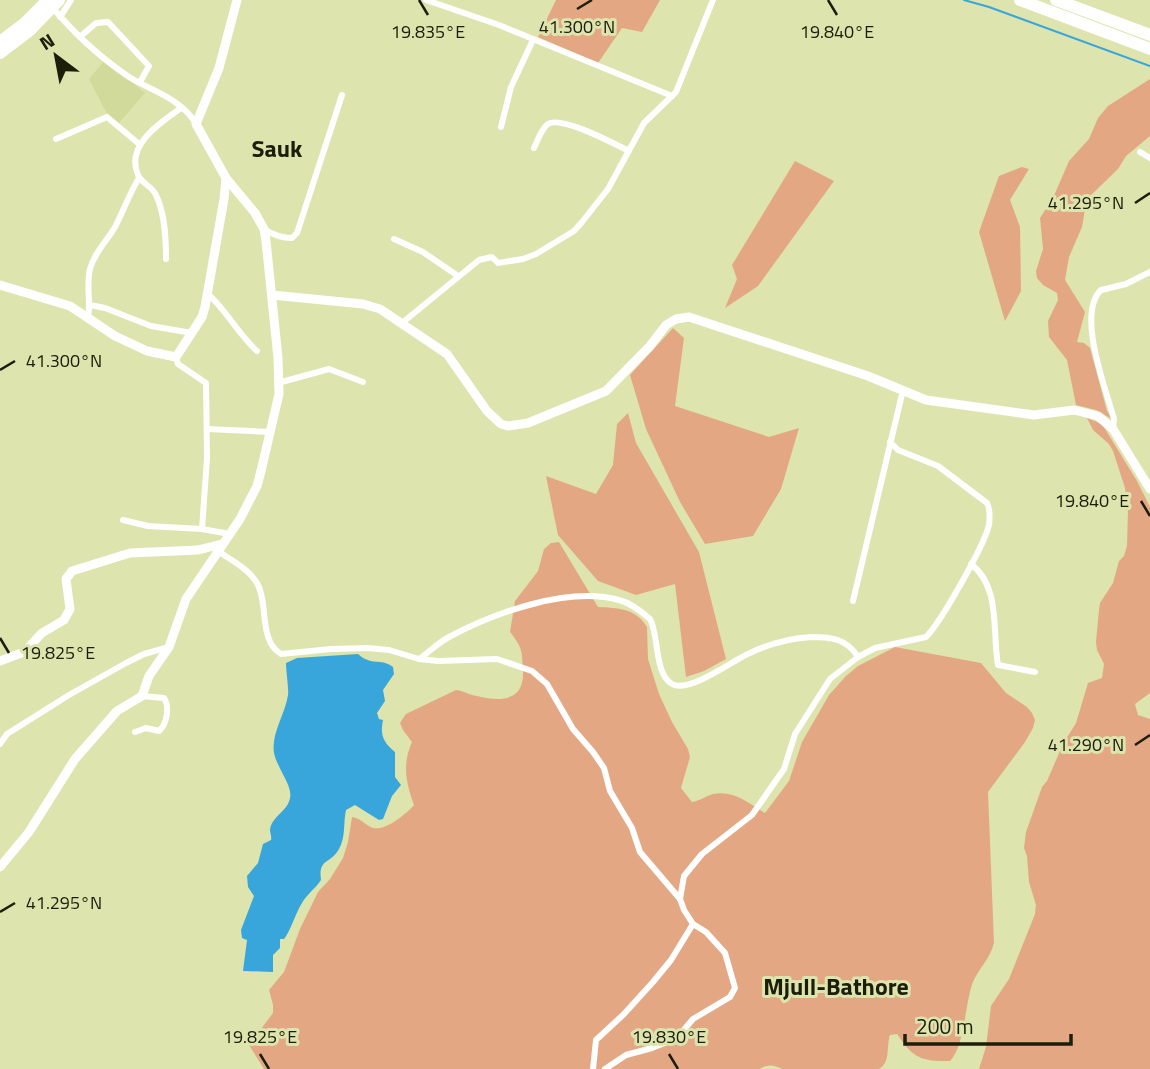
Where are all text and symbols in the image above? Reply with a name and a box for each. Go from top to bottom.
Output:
text: 41.300°N [539,13,615,40]
text: 19.835°E [391,18,465,45]
text: 19.840°E [800,18,874,45]
north arrow [21,21,91,91]
text: N [33,25,60,57]
district label: Sauk [252,130,303,166]
text: 41.295°N [1048,189,1124,216]
text: 41.300°N [26,347,102,374]
text: 19.840°E [1055,487,1129,514]
text: 19.825°E [21,639,95,666]
text: 41.290°N [1048,731,1124,758]
text: 41.295°N [26,889,102,916]
district label: Mjull-Bathore [763,968,909,1004]
scale bar [905,1002,1071,1046]
text: 200 m [916,1010,973,1042]
text: 19.825°E [223,1023,297,1050]
text: 19.830°E [632,1023,706,1050]

